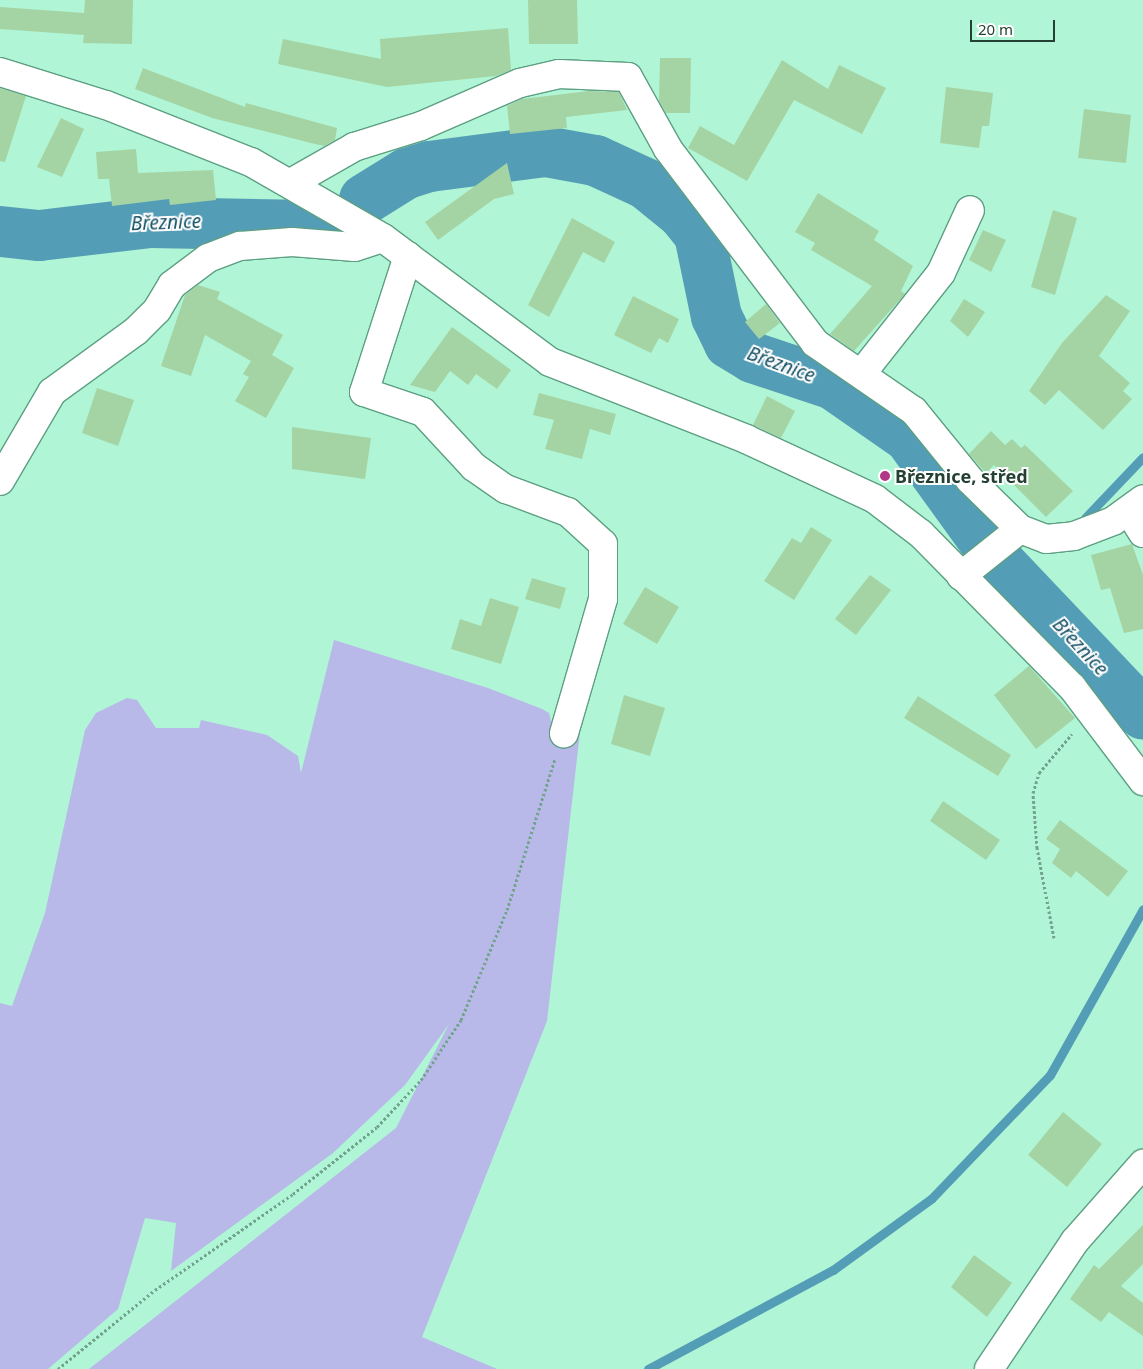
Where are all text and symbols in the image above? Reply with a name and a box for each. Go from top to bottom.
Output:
scale bar [973,10,1058,42]
text: 20 m [978,19,1013,39]
water label: Březnice [130,210,202,236]
water label: Březnice [744,342,818,388]
place label: Březnice, střed [895,465,1028,487]
marker: Březnice, střed [879,470,891,482]
water label: Březnice [1048,614,1112,680]

